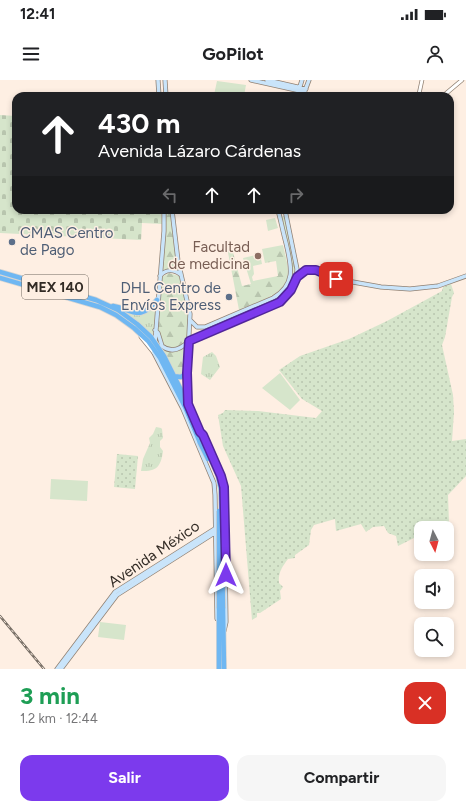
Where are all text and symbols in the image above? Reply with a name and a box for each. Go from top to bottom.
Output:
text: 12:41 [20,5,55,23]
icon: menu [20,43,42,65]
text: GoPilot [202,43,264,65]
icon: person [424,43,446,65]
text: 430 m [98,106,181,140]
icon: ahead [32,108,84,160]
text: Avenida Lázaro Cárdenas [98,140,301,162]
icon: left [159,184,181,206]
icon: ahead [201,184,223,206]
icon: ahead [243,184,265,206]
icon: right [285,184,307,206]
place label: CMAS Centro de Pago [20,224,114,259]
marker: CMAS Centro de Pago [7,237,17,247]
place label: Facultad de medicina [168,238,250,273]
marker: Facultad de medicina [253,251,263,261]
pin [319,262,353,296]
icon: arrive [325,268,347,290]
road number: MEX 140 [22,275,88,299]
place label: DHL Centro de Envíos Express [120,279,221,314]
marker: DHL Centro de Envíos Express [224,292,234,302]
street label: Avenida México [105,517,203,591]
north arrow [414,521,454,561]
map controls [414,521,454,657]
position arrow [205,554,247,596]
button: sound [414,569,454,609]
button: search [414,617,454,657]
text: 3 min [20,681,80,710]
button: close [404,682,446,724]
text: 1.2 km · 12:44 [20,711,98,726]
button: Salir [20,755,229,801]
button: Compartir [237,755,446,801]

